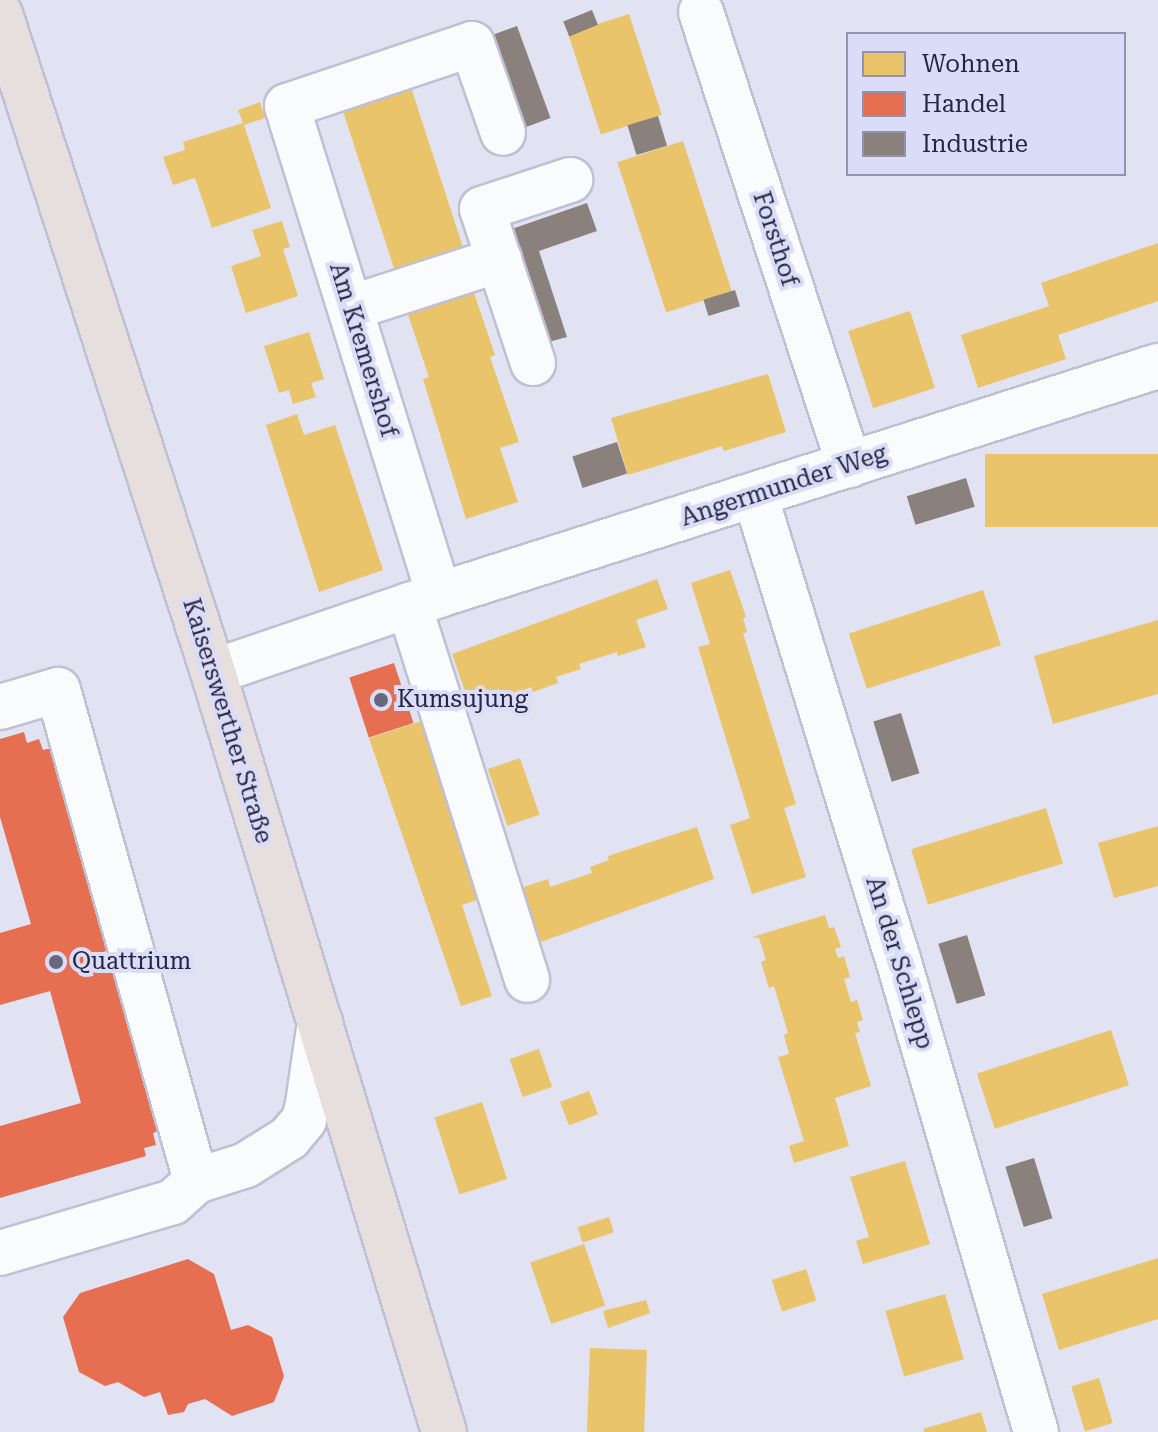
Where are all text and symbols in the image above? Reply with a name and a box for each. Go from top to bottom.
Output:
legend [846,32,1126,176]
text: Wohnen [922,50,1020,78]
text: Handel [922,90,1006,118]
text: Industrie [922,130,1028,158]
street label: Forsthof [746,188,804,290]
street label: Am Kremershof [323,259,403,441]
street label: Angermunder Weg [677,439,891,533]
street label: Kaiserswerther Straße [176,595,278,847]
place label: Kumsujung [397,686,528,714]
marker: Kumsujung [372,691,390,709]
street label: An der Schlepp [859,873,939,1053]
place label: Quattrium [72,948,191,976]
marker: Quattrium [47,953,65,971]

